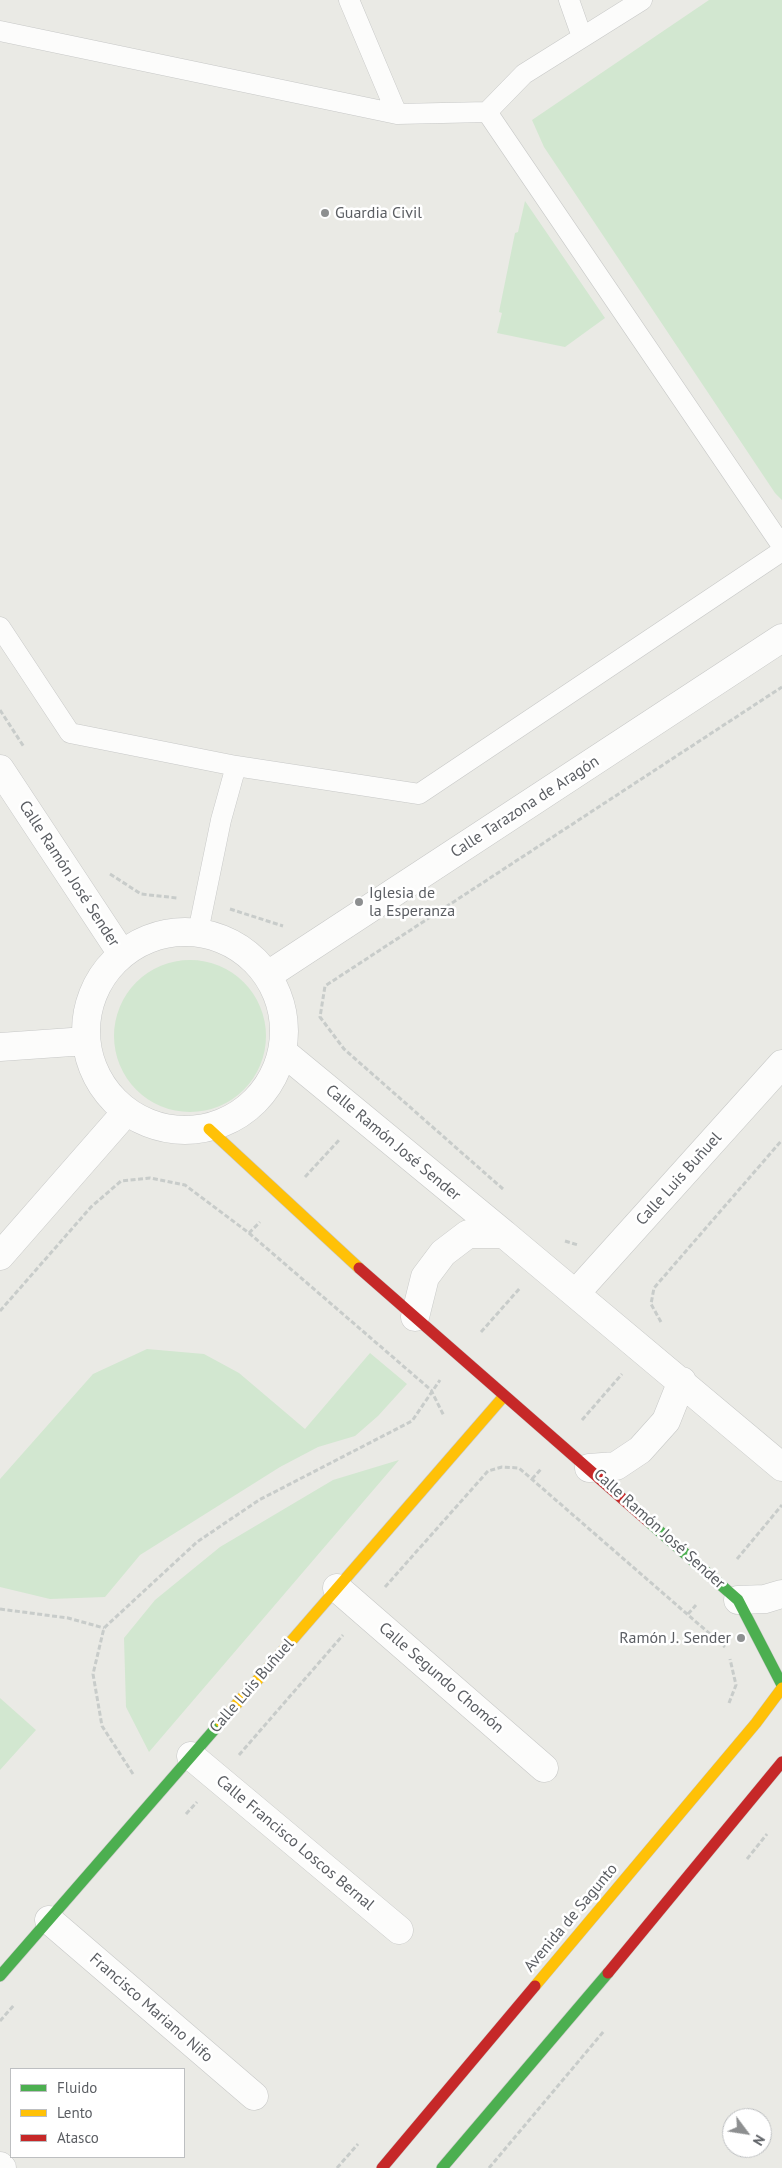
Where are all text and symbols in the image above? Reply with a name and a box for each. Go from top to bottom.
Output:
place label: Guardia Civil [335,203,422,223]
marker: Guardia Civil [319,207,331,219]
street label: Calle Tarazona de Aragón [447,752,603,862]
street label: Calle Ramón José Sender [15,797,123,951]
place label: Iglesia de la Esperanza [369,883,455,921]
marker: Iglesia de la Esperanza [353,896,365,908]
street label: Calle Ramón José Sender [322,1081,464,1205]
street label: Calle Luis Buñuel [632,1129,726,1229]
street label: Calle Ramón José Sender [589,1465,729,1593]
street label: Calle Segundo Chomón [375,1619,507,1737]
place label: Ramón J. Sender [619,1628,731,1648]
marker: Ramón J. Sender [735,1632,747,1644]
street label: Calle Luis Buñuel [206,1635,298,1737]
street label: Calle Francisco Loscos Bernal [212,1771,378,1915]
street label: Avenida de Sagunto [520,1860,622,1976]
street label: Francisco Mariano Nifo [86,1949,216,2067]
legend [10,2068,185,2158]
text: Fluido [57,2078,97,2097]
text: Lento [57,2103,93,2122]
north arrow [722,2108,772,2158]
text: Atasco [57,2128,99,2147]
text: N [749,2132,769,2149]

